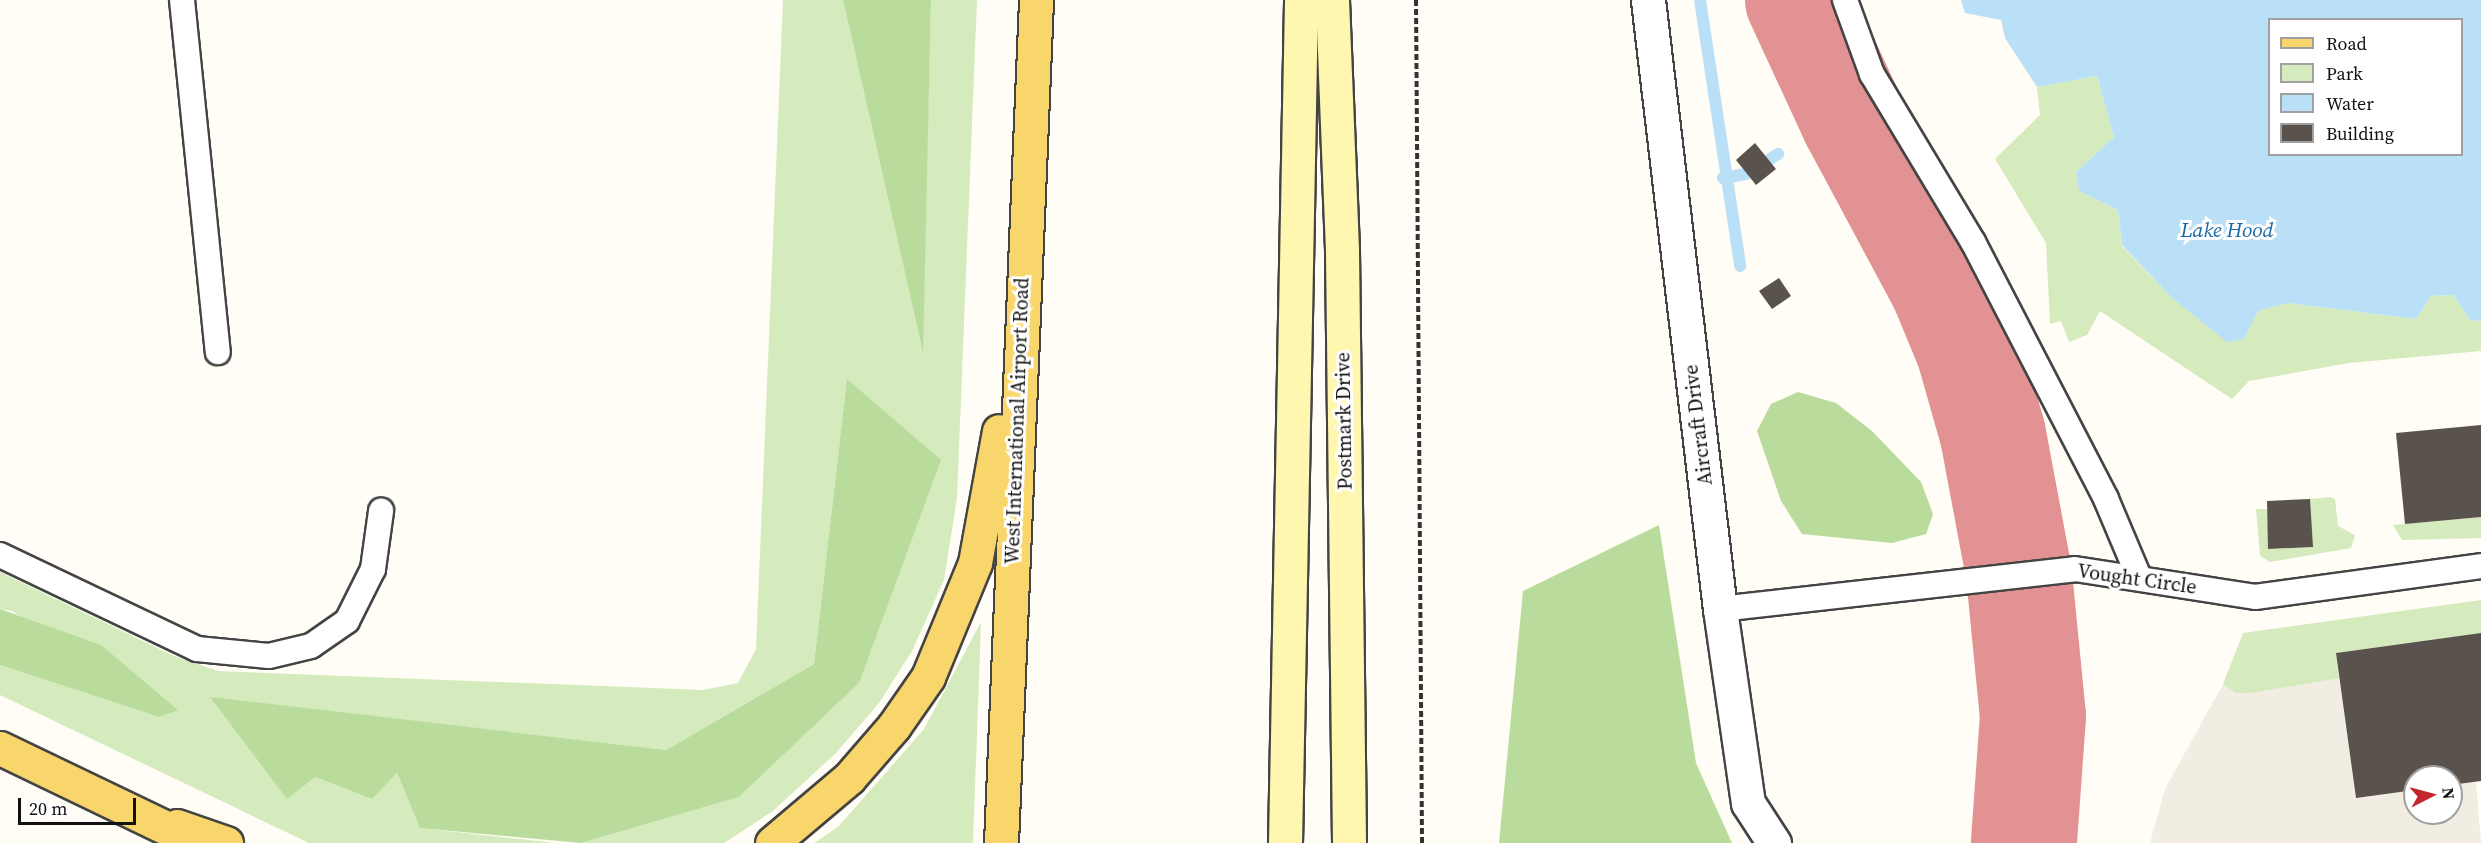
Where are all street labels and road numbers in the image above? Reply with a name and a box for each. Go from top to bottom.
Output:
street label: West International Airport Road [1000,277,1034,565]
street label: Postmark Drive [1331,352,1357,490]
street label: Aircraft Drive [1679,363,1717,487]
street label: Vought Circle [2076,559,2198,599]

